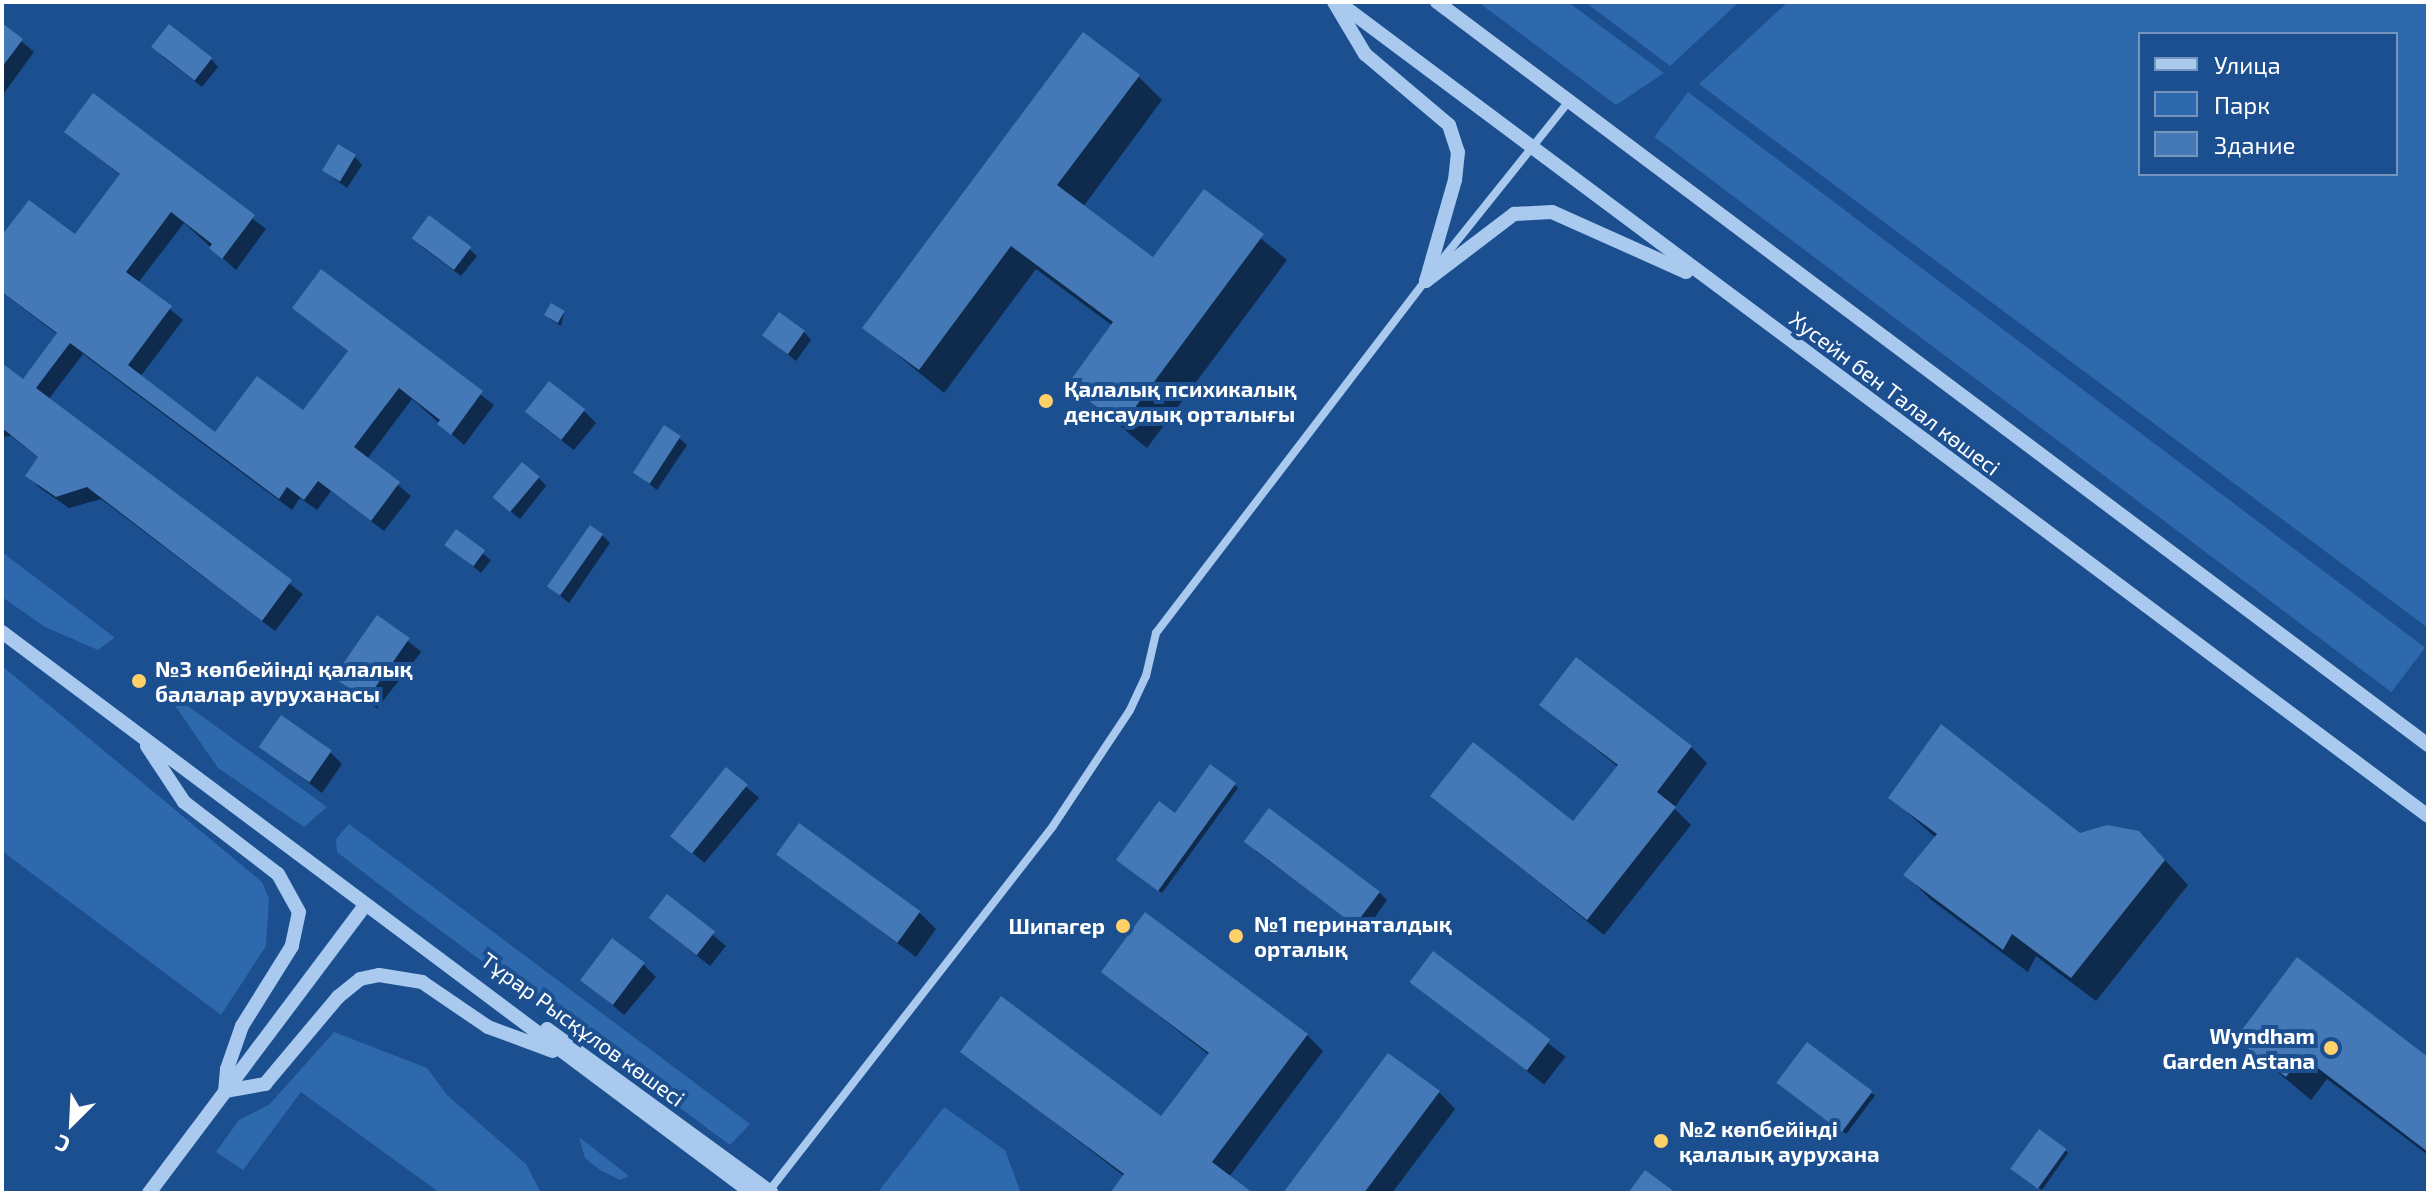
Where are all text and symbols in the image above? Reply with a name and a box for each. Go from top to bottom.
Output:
legend [2138,32,2398,176]
text: Улица [2214,50,2281,79]
text: Парк [2214,90,2270,119]
text: Здание [2214,130,2296,159]
street label: Хусейн бен Талал көшесі [1785,305,2005,481]
place label: Қалалық психикалық денсаулық орталығы [1064,375,1296,426]
marker: Қалалық психикалық денсаулық орталығы [1035,390,1057,412]
place label: №3 көпбейінді қалалық балалар ауруханасы [155,655,413,706]
marker: №3 көпбейінді қалалық балалар ауруханасы [130,672,148,690]
place label: №1 перинаталдық орталық [1254,910,1452,962]
place label: Шипагер [1008,913,1105,939]
marker: Шипагер [1112,915,1134,937]
marker: №1 перинаталдық орталық [1225,925,1247,947]
street label: Тұрар Рысқұлов көшесі [476,946,690,1112]
place label: Wyndham Garden Astana [2162,1022,2315,1074]
marker: Wyndham Garden Astana [2322,1039,2340,1057]
north arrow [32,1083,112,1163]
place label: №2 көпбейінді қалалық аурухана [1679,1115,1880,1166]
text: С [51,1130,73,1159]
marker: №2 көпбейінді қалалық аурухана [1650,1130,1672,1152]

